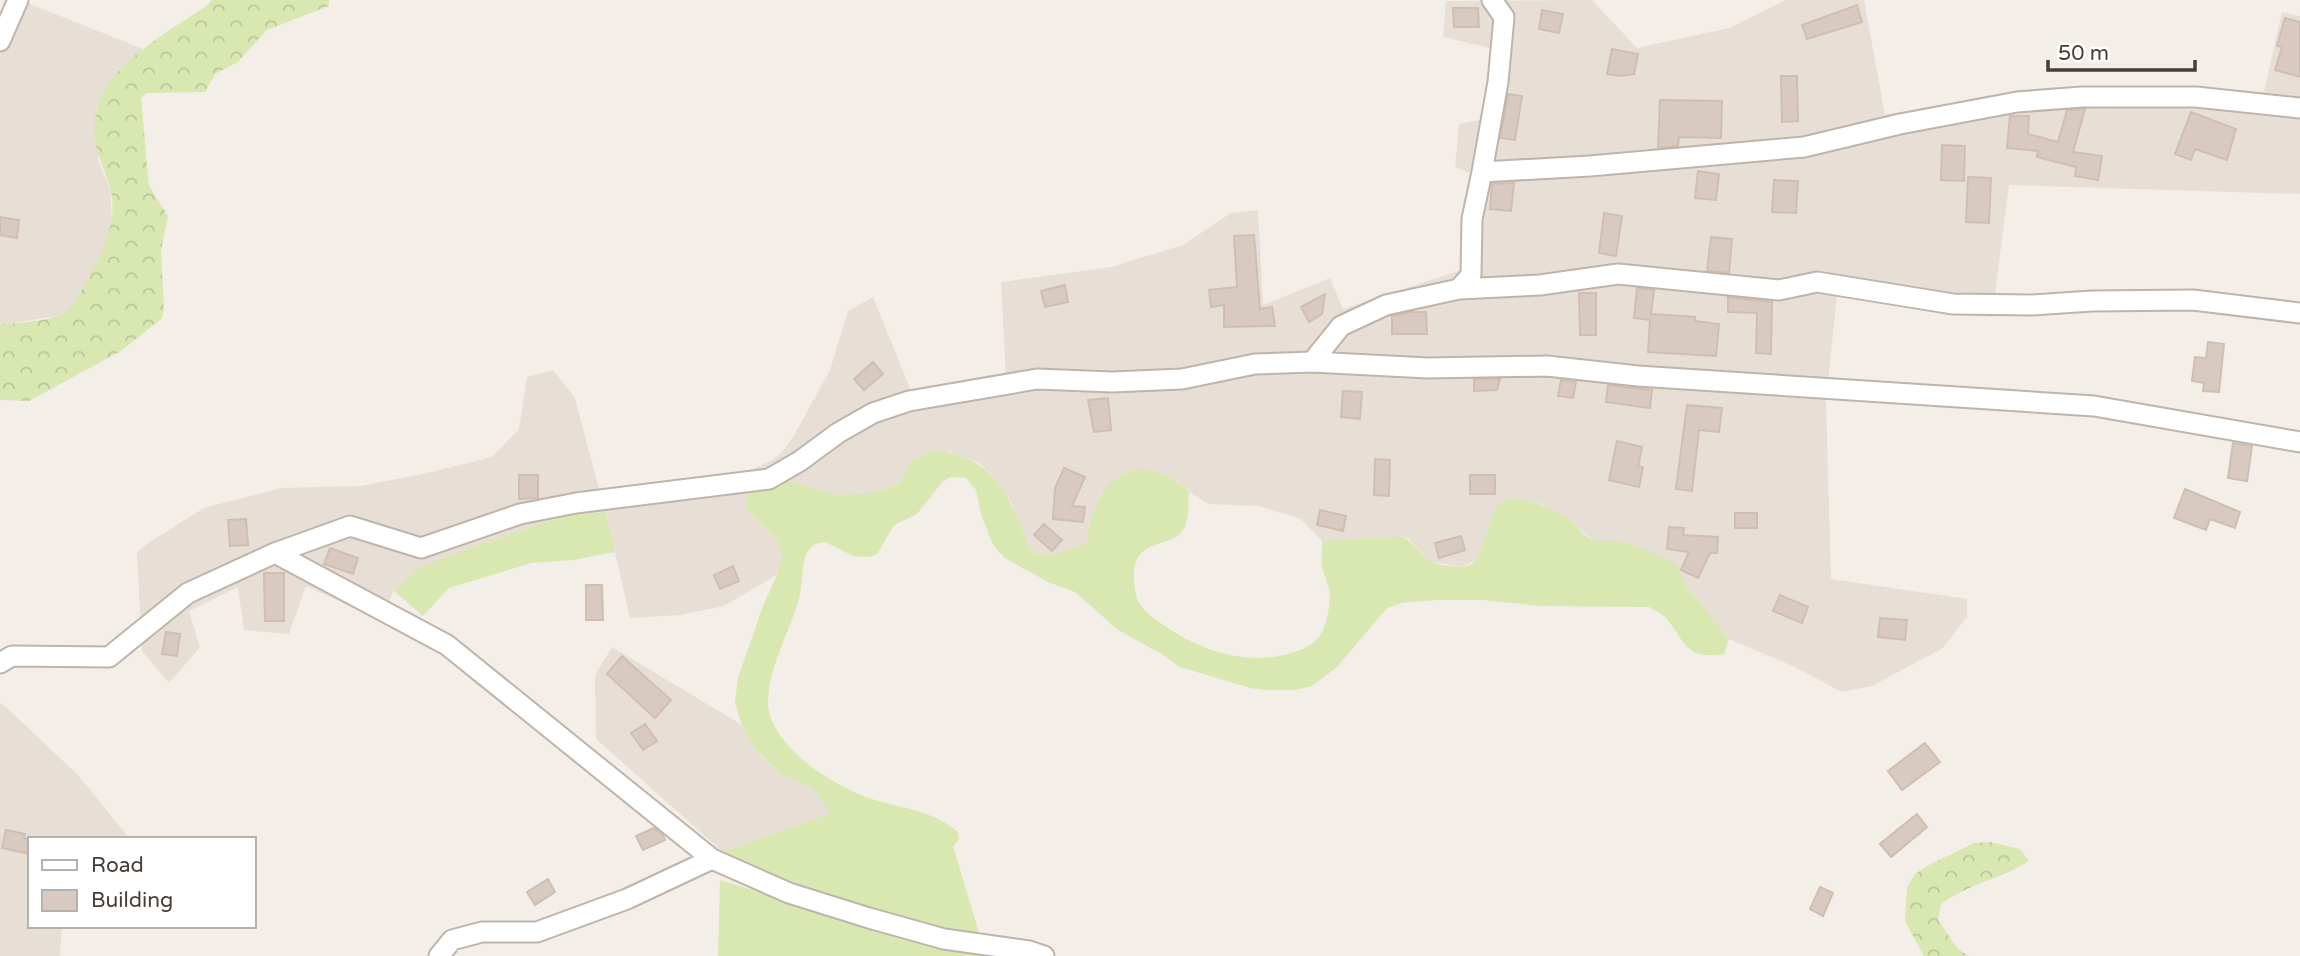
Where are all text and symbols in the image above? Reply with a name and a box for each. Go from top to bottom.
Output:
scale bar [2048,28,2195,72]
text: 50 m [2058,41,2109,66]
legend [28,837,256,928]
text: Road [91,853,144,878]
text: Building [91,888,173,913]

